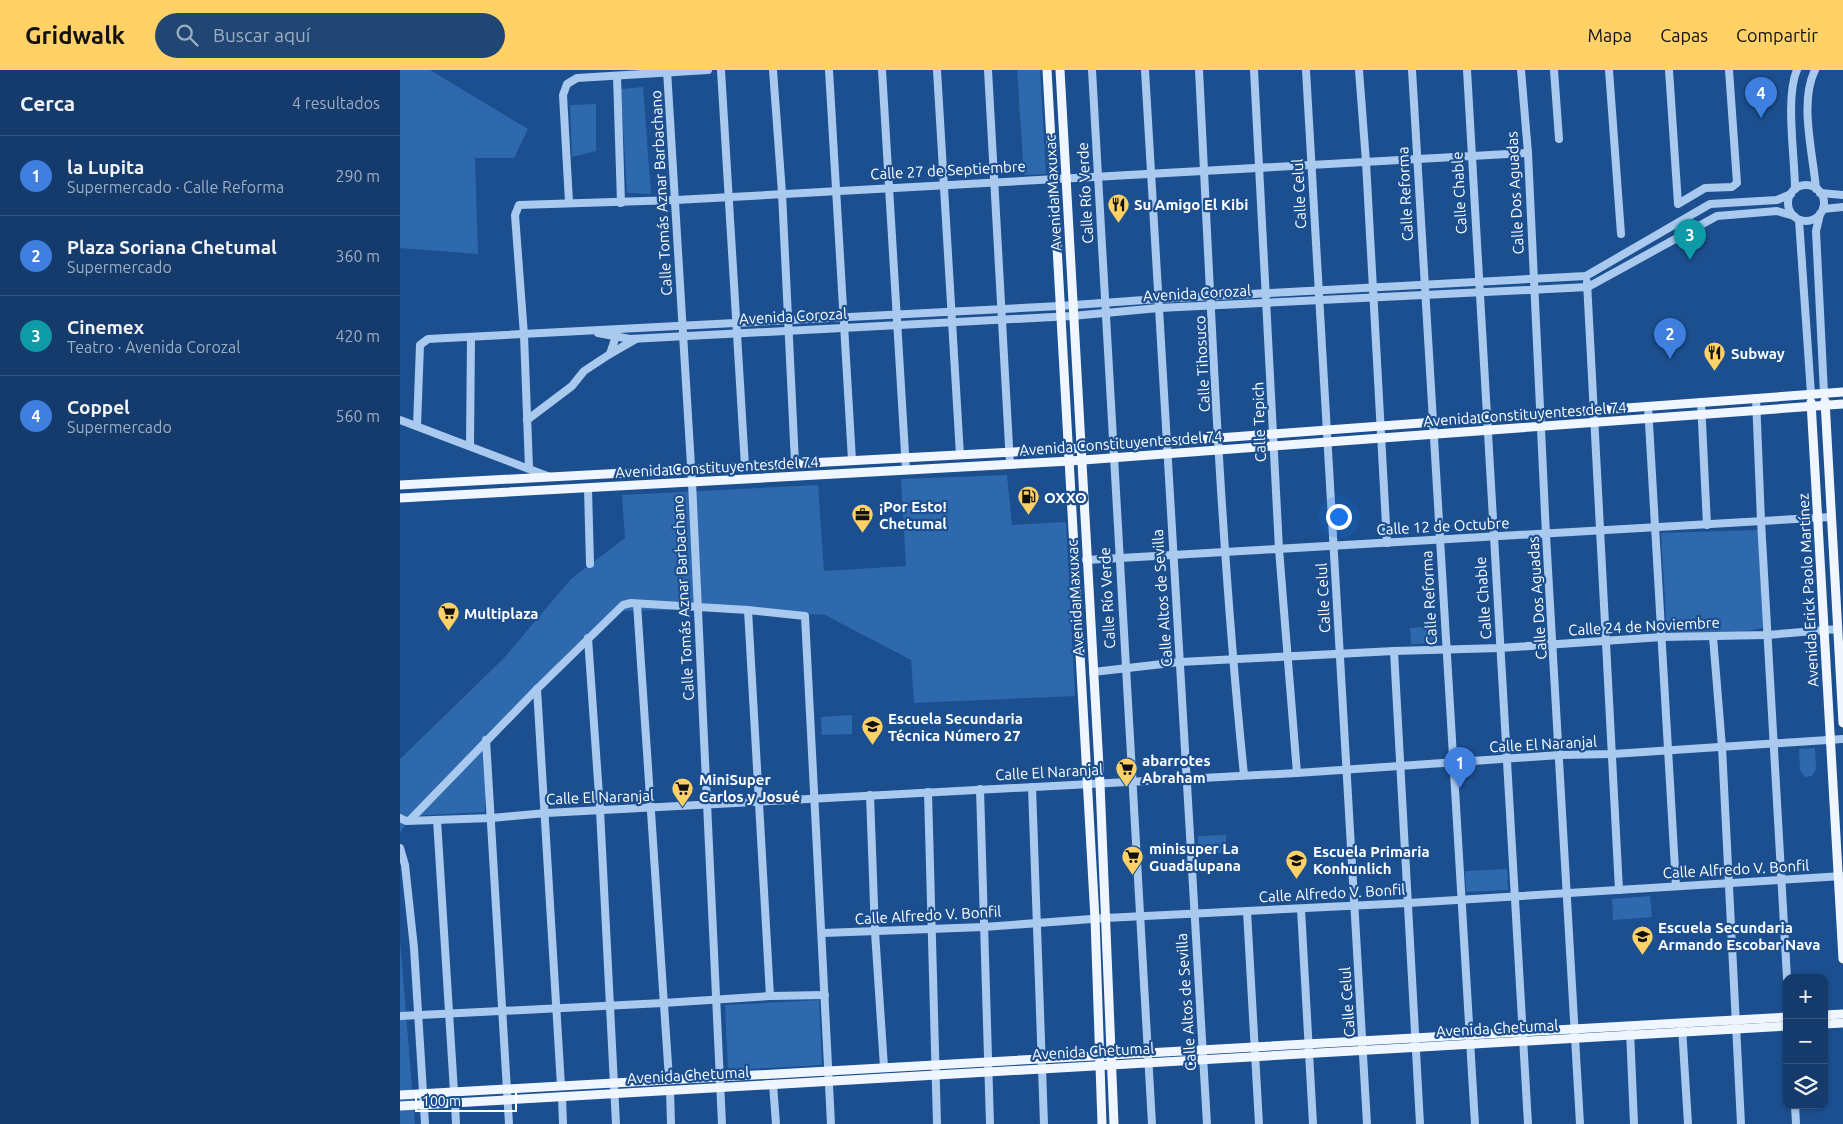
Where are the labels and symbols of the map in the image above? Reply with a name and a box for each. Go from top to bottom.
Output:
pin: 4 [1745,77,1777,118]
street label: Calle Tomás Aznar Barbachano [647,90,675,296]
street label: Calle Dos Aguadas [1503,131,1527,255]
street label: Avenida Maxuxac [1041,134,1065,252]
street label: Calle Río Verde [1074,142,1096,244]
street label: Calle Reforma [1394,146,1416,242]
street label: Calle Chable [1448,151,1470,235]
street label: Calle 27 de Septiembre [870,157,1026,183]
street label: Calle Celul [1289,158,1309,230]
restaurant icon: Su Amigo El Kibi [1106,192,1130,223]
place label: Su Amigo El Kibi [1134,196,1248,213]
pin: 3 [1674,219,1706,260]
street label: Avenida Corozal [1143,282,1251,304]
street label: Avenida Corozal [739,305,847,327]
street label: Calle Tihosuco [1191,315,1213,413]
pin: 2 [1654,318,1686,359]
restaurant icon: Subway [1703,341,1727,372]
place label: Subway [1731,345,1785,362]
street label: Calle Tepich [1249,382,1269,462]
street label: Avenida Constituyentes del 74 [1423,398,1627,430]
street label: Avenida Constituyentes del 74 [1019,427,1223,459]
street label: Avenida Constituyentes del 74 [615,453,819,481]
fuel station icon: OXXO [1016,485,1040,516]
place label: OXXO [1044,489,1087,506]
street label: Avenida Erick Paolo Martínez [1794,493,1822,687]
street label: Calle Tomás Aznar Barbachano [669,495,697,701]
place label: ¡Por Esto! Chetumal [879,498,947,532]
office icon: ¡Por Esto! Chetumal [851,503,875,534]
your location [1326,504,1352,530]
street label: Calle 12 de Octubre [1376,514,1510,538]
street label: Calle Altos de Sevilla [1149,529,1175,667]
street label: Calle Dos Aguadas [1524,536,1550,660]
street label: Avenida Maxuxac [1063,539,1087,657]
street label: Calle Río Verde [1096,547,1118,649]
street label: Calle Reforma [1418,550,1440,646]
street label: Calle Chable [1472,556,1494,640]
street label: Calle Celul [1313,562,1333,634]
supermarket icon: Multiplaza [436,601,460,632]
place label: Multiplaza [464,605,538,622]
street label: Calle 24 de Noviembre [1568,614,1720,638]
place label: Escuela Secundaria Técnica Número 27 [888,710,1023,744]
school or university icon: Escuela Secundaria Técnica Número 27 [860,715,884,746]
street label: Calle El Naranjal [1489,733,1597,755]
pin: 1 [1444,747,1476,788]
place label: abarrotes Abraham [1142,752,1210,786]
supermarket icon: abarrotes Abraham [1114,757,1138,788]
street label: Calle El Naranjal [995,761,1103,783]
place label: MiniSuper Carlos y Josué [699,771,800,805]
supermarket icon: MiniSuper Carlos y Josué [671,776,695,807]
street label: Calle El Naranjal [546,787,654,807]
place label: minisuper La Guadalupana [1149,840,1241,874]
place label: Escuela Primaria Konhunlich [1313,843,1430,877]
supermarket icon: minisuper La Guadalupana [1121,845,1145,876]
school or university icon: Escuela Primaria Konhunlich [1285,848,1309,879]
street label: Calle Alfredo V. Bonfil [1662,857,1810,881]
street label: Calle Alfredo V. Bonfil [1258,881,1406,905]
street label: Calle Alfredo V. Bonfil [854,903,1002,927]
place label: Escuela Secundaria Armando Escobar Nava [1658,919,1820,953]
school or university icon: Escuela Secundaria Armando Escobar Nava [1630,924,1654,955]
street label: Calle Altos de Sevilla [1173,933,1199,1071]
street label: Calle Celul [1336,966,1358,1038]
street label: Avenida Chetumal [1435,1016,1559,1040]
street label: Avenida Chetumal [1031,1039,1155,1063]
street label: Avenida Chetumal [626,1063,750,1087]
scale bar [415,1089,518,1112]

